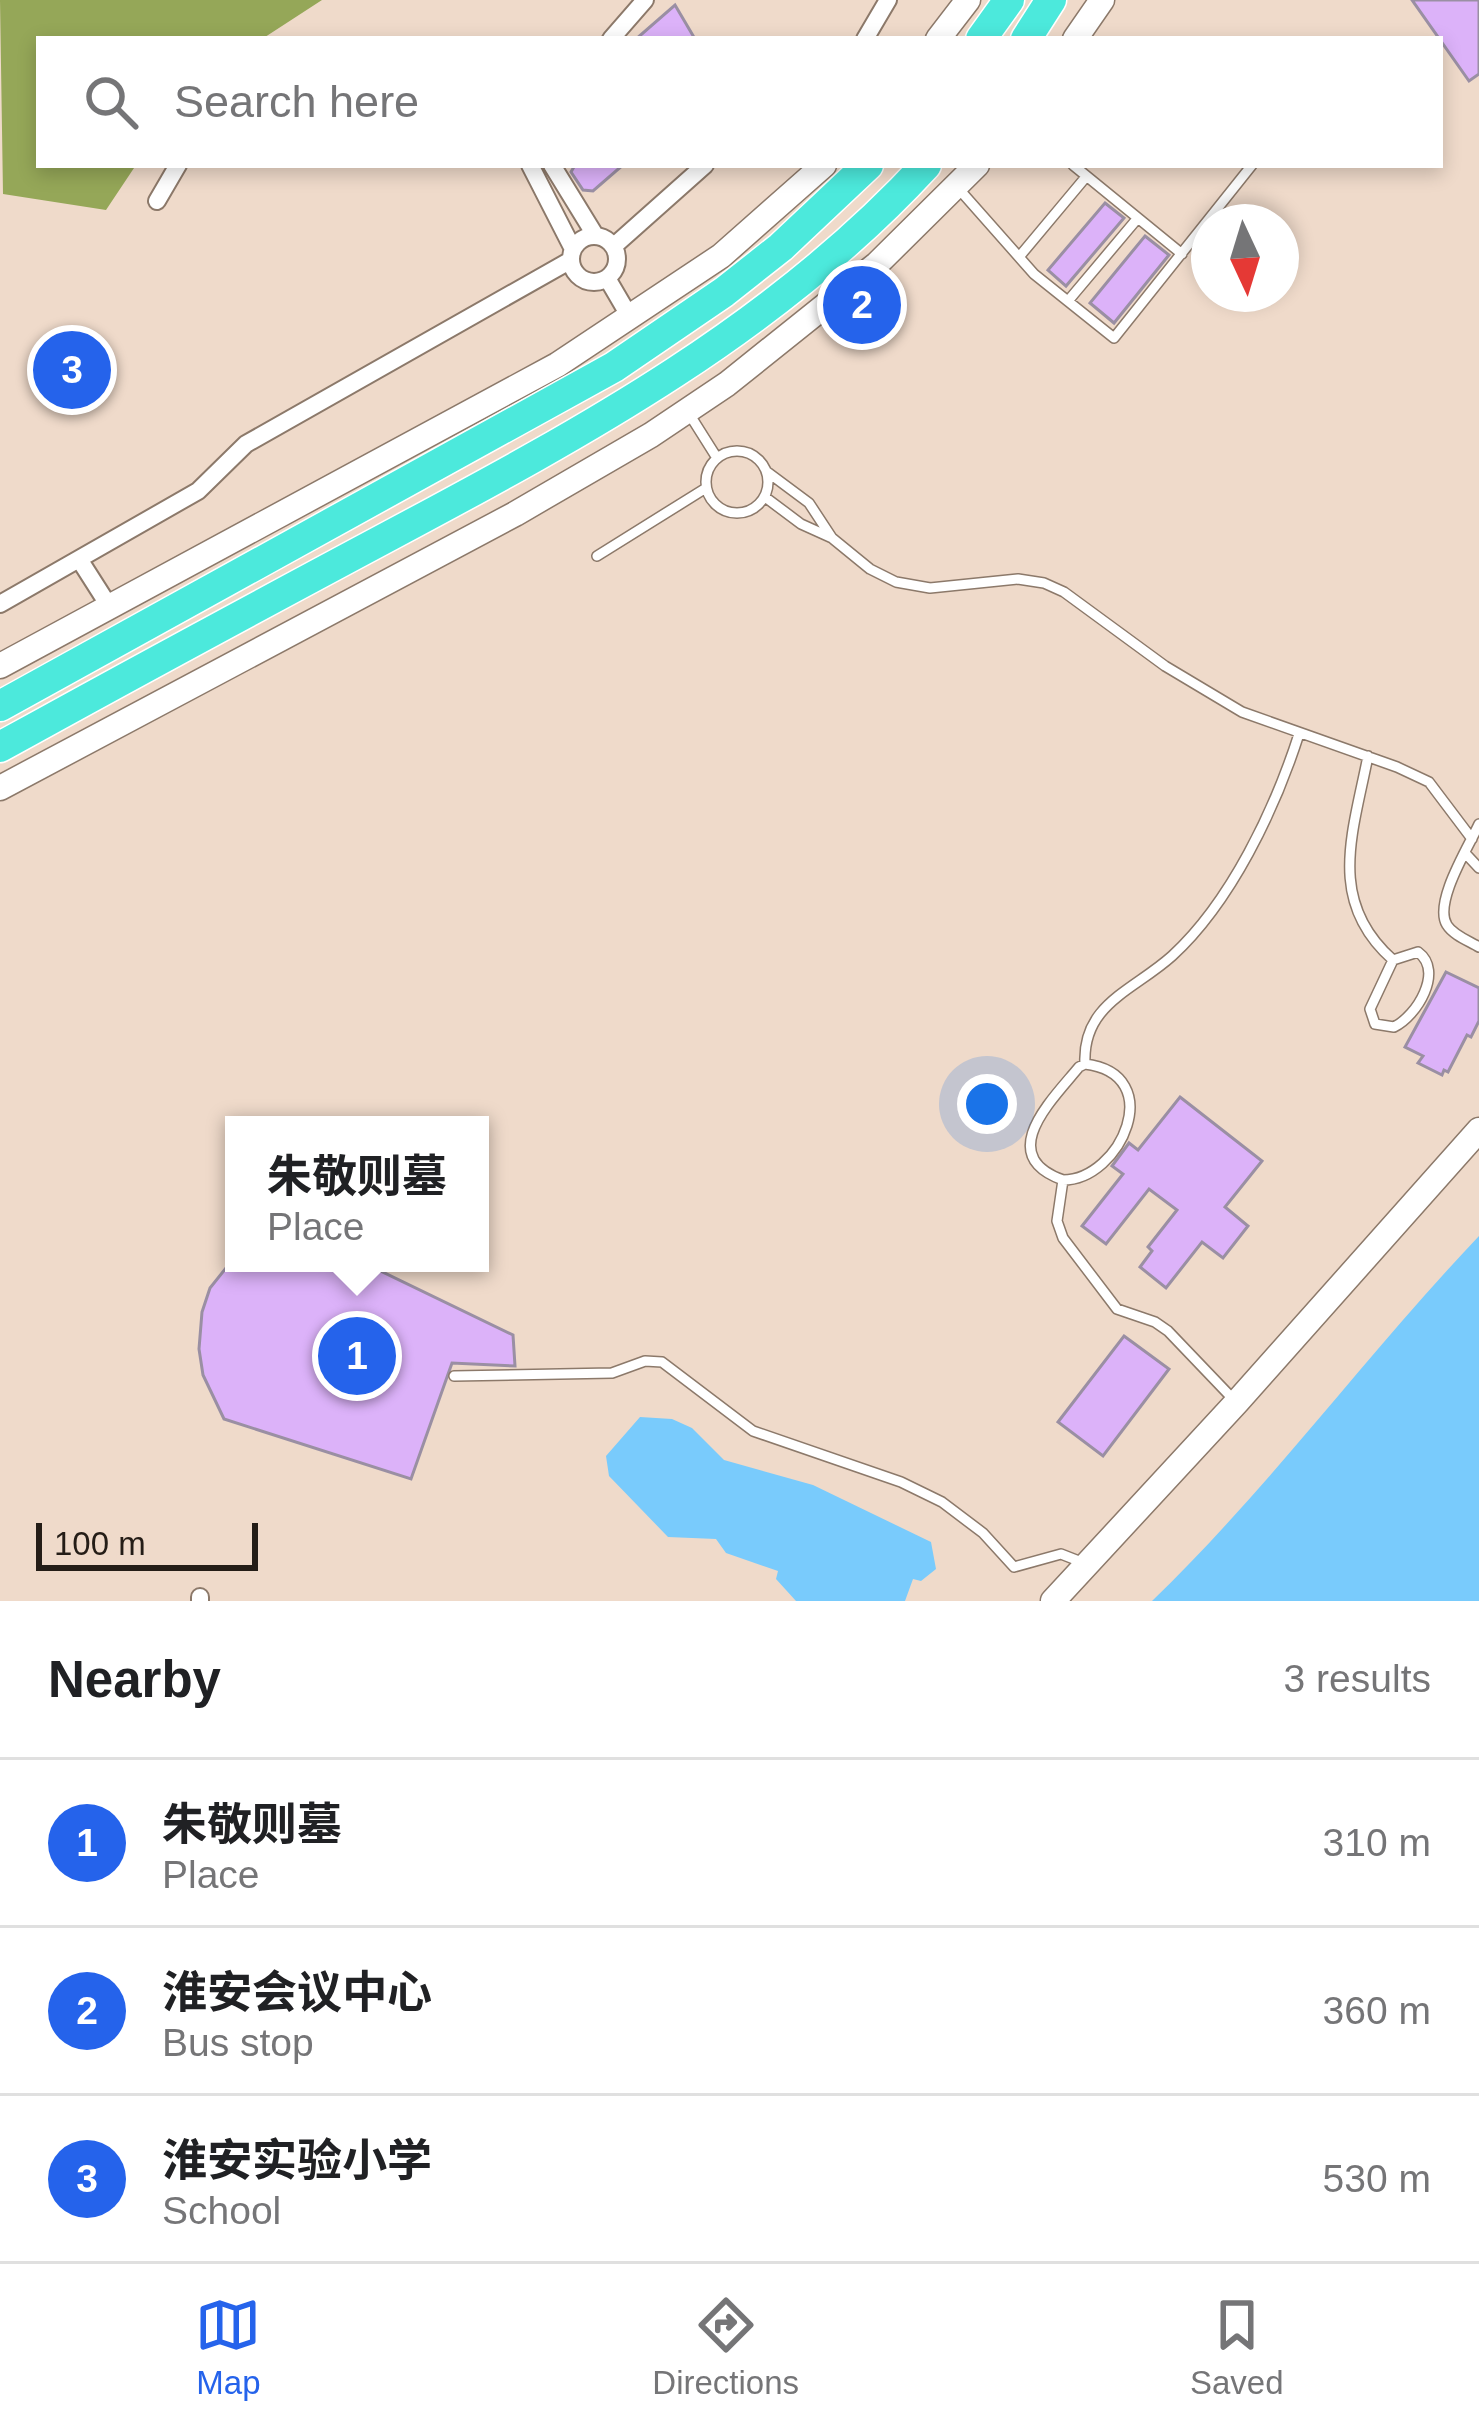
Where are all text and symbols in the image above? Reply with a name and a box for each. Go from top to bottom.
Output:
search box [36,36,1443,168]
icon: search [78,69,144,135]
text: Search here [174,76,419,127]
north arrow [1191,204,1299,312]
pin: 2 [823,260,901,350]
pin: 3 [33,325,111,415]
your location [957,1074,1017,1134]
popup [225,1116,489,1272]
text: 朱敬则墓 [267,1151,447,1202]
text: Place [267,1205,365,1248]
pin: 1 [318,1311,396,1401]
scale bar [36,1517,258,1570]
text: 100 m [54,1525,146,1562]
text: Nearby [48,1651,221,1708]
text: 3 results [1284,1657,1431,1700]
text: 朱敬则墓 [162,1799,342,1850]
text: 1 [76,1821,98,1864]
text: 310 m [1323,1821,1431,1864]
text: Place [162,1853,260,1896]
text: 淮安会议中心 [162,1967,432,2018]
text: 2 [76,1989,98,2032]
text: 360 m [1323,1989,1431,2032]
text: Bus stop [162,2021,314,2064]
text: 淮安实验小学 [162,2135,432,2186]
text: 3 [76,2157,98,2200]
text: 530 m [1323,2157,1431,2200]
text: School [162,2189,281,2232]
tab: Map [195,2292,261,2402]
tab: Directions [652,2292,799,2402]
tab: Saved [1190,2292,1284,2402]

